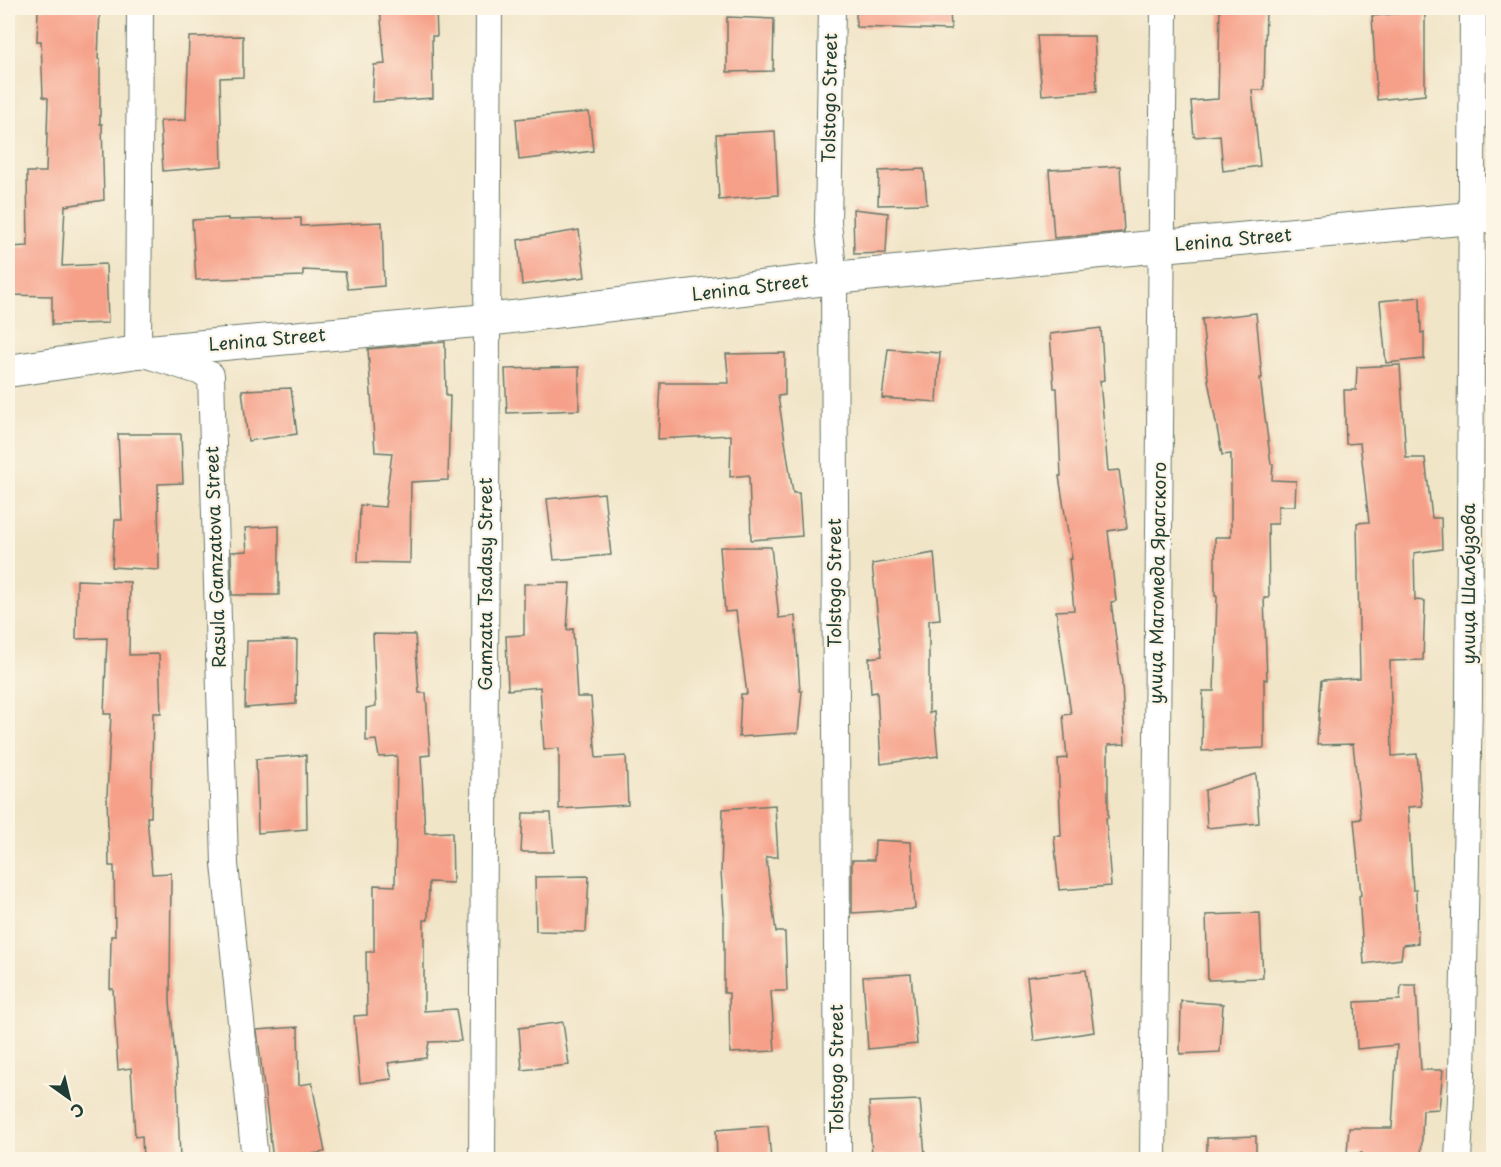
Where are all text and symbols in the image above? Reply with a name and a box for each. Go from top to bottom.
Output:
street label: Tolstogo Street [814,33,843,163]
street label: Lenina Street [1173,220,1293,257]
street label: Lenina Street [690,266,810,307]
street label: Lenina Street [207,320,327,357]
street label: Rasula Gamzatova Street [197,446,232,668]
street label: улица Магомеда Ярагского [1141,461,1172,704]
street label: Gamzata Tsadasy Street [471,477,498,691]
street label: улица Шалбузова [1454,503,1481,665]
street label: Tolstogo Street [820,518,847,648]
street label: Tolstogo Street [822,1004,849,1134]
north arrow [39,1068,99,1128]
text: С [66,1098,90,1125]

